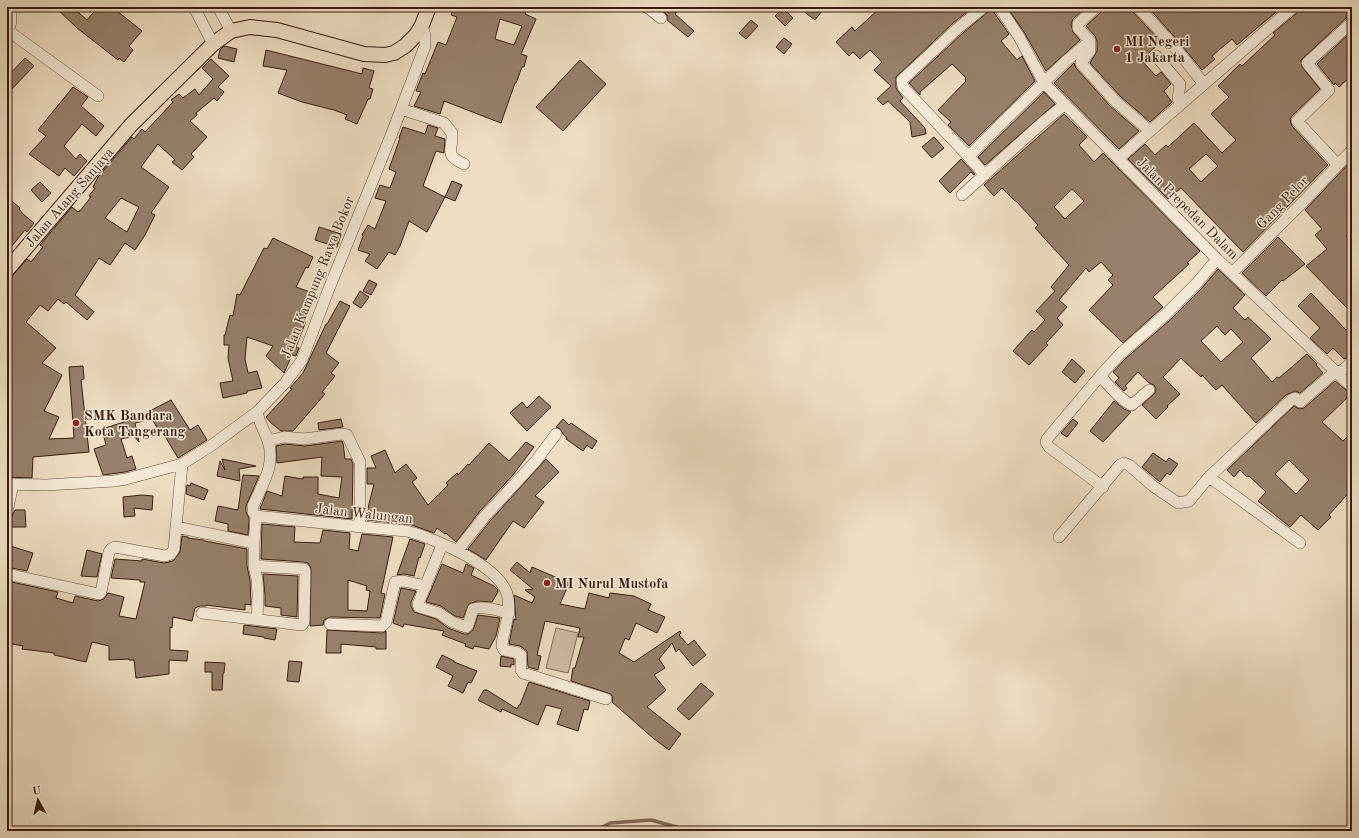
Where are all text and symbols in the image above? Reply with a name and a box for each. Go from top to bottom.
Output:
place label: MI Negeri 1 Jakarta [1125,35,1189,65]
marker: MI Negeri 1 Jakarta [1112,44,1122,54]
street label: Jalan Atang Sanjaya [23,145,117,250]
street label: Jalan Prepedan Dalam [1134,155,1241,262]
street label: Gang Pelor [1254,173,1311,232]
street label: Jalan Kampung Rawa Bokor [279,194,357,360]
place label: SMK Bandara Kota Tangerang [84,409,185,439]
marker: SMK Bandara Kota Tangerang [71,418,81,428]
street label: Jalan Walungan [314,502,414,526]
place label: MI Nurul Mustofa [555,577,668,591]
marker: MI Nurul Mustofa [542,578,552,588]
north arrow [18,780,58,820]
text: U [32,785,42,798]

